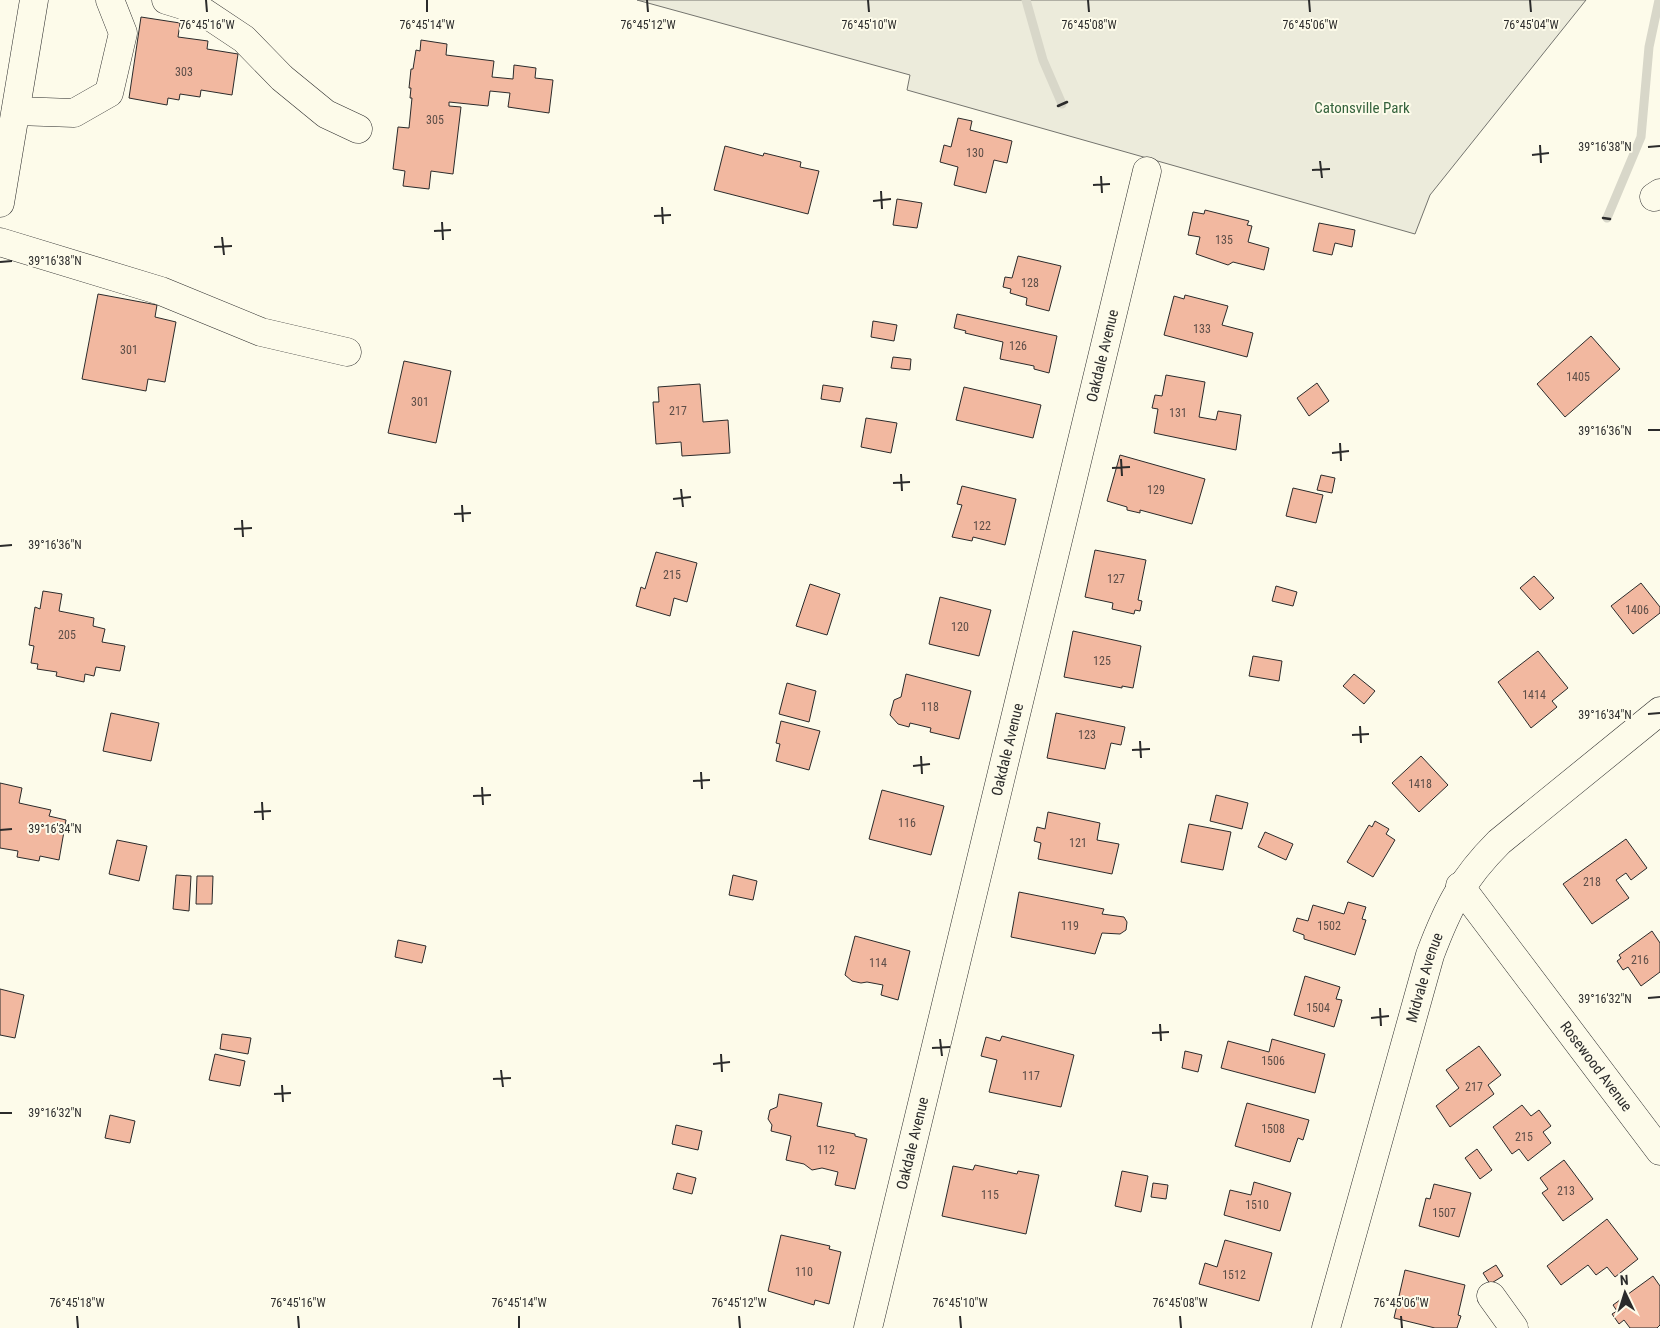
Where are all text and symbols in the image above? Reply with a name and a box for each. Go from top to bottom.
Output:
text: 76°45'16"W [179,18,235,32]
text: 76°45'14"W [399,18,455,32]
text: 76°45'12"W [620,18,676,32]
text: 76°45'10"W [841,18,897,32]
text: 76°45'08"W [1061,18,1117,32]
text: 76°45'06"W [1282,18,1338,32]
text: 76°45'04"W [1503,18,1559,32]
house number: 303 [175,65,193,79]
park label: Catonsville Park [1314,99,1410,117]
house number: 305 [426,113,444,127]
text: 39°16'38"N [1578,140,1632,154]
house number: 130 [966,146,984,160]
house number: 135 [1215,233,1233,247]
text: 39°16'38"N [28,254,82,268]
house number: 128 [1021,276,1039,290]
street label: Oakdale Avenue [1083,308,1122,404]
house number: 133 [1193,322,1211,336]
house number: 126 [1009,339,1027,353]
house number: 301 [120,343,138,357]
house number: 1405 [1566,370,1590,384]
house number: 301 [411,395,429,409]
house number: 217 [669,404,687,418]
house number: 131 [1169,406,1187,420]
text: 39°16'36"N [1578,424,1632,438]
house number: 129 [1147,483,1165,497]
house number: 122 [973,519,991,533]
text: 39°16'36"N [28,538,82,552]
house number: 215 [663,568,681,582]
house number: 127 [1107,572,1125,586]
house number: 1406 [1625,603,1649,617]
house number: 120 [951,620,969,634]
house number: 205 [58,628,76,642]
house number: 125 [1093,654,1111,668]
house number: 1414 [1522,688,1546,702]
house number: 118 [921,700,939,714]
street label: Oakdale Avenue [988,701,1027,798]
text: 39°16'34"N [1578,708,1632,722]
house number: 123 [1078,728,1096,742]
house number: 1418 [1408,777,1432,791]
house number: 116 [898,816,916,830]
text: 39°16'34"N [28,822,82,836]
house number: 121 [1069,836,1087,850]
house number: 218 [1583,875,1601,889]
house number: 119 [1061,919,1079,933]
house number: 1502 [1317,919,1341,933]
street label: Midvale Avenue [1403,930,1447,1025]
house number: 216 [1631,953,1649,967]
house number: 114 [869,956,887,970]
text: 39°16'32"N [1578,992,1632,1006]
house number: 1504 [1306,1001,1330,1015]
street label: Rosewood Avenue [1556,1018,1636,1115]
house number: 1506 [1261,1054,1285,1068]
house number: 117 [1022,1069,1040,1083]
house number: 217 [1465,1080,1483,1094]
street label: Oakdale Avenue [893,1095,932,1191]
text: 39°16'32"N [28,1106,82,1120]
house number: 1508 [1261,1122,1285,1136]
house number: 215 [1515,1130,1533,1144]
house number: 112 [817,1143,835,1157]
house number: 213 [1557,1184,1575,1198]
house number: 115 [981,1188,999,1202]
house number: 1510 [1245,1198,1269,1212]
house number: 1507 [1432,1206,1456,1220]
house number: 110 [795,1265,813,1279]
house number: 1512 [1222,1268,1246,1282]
north arrow [1600,1268,1650,1318]
text: N [1619,1272,1629,1288]
text: 76°45'18"W [49,1296,105,1310]
text: 76°45'16"W [270,1296,326,1310]
text: 76°45'14"W [491,1296,547,1310]
text: 76°45'12"W [711,1296,767,1310]
text: 76°45'10"W [932,1296,988,1310]
text: 76°45'08"W [1152,1296,1208,1310]
text: 76°45'06"W [1373,1296,1429,1310]

